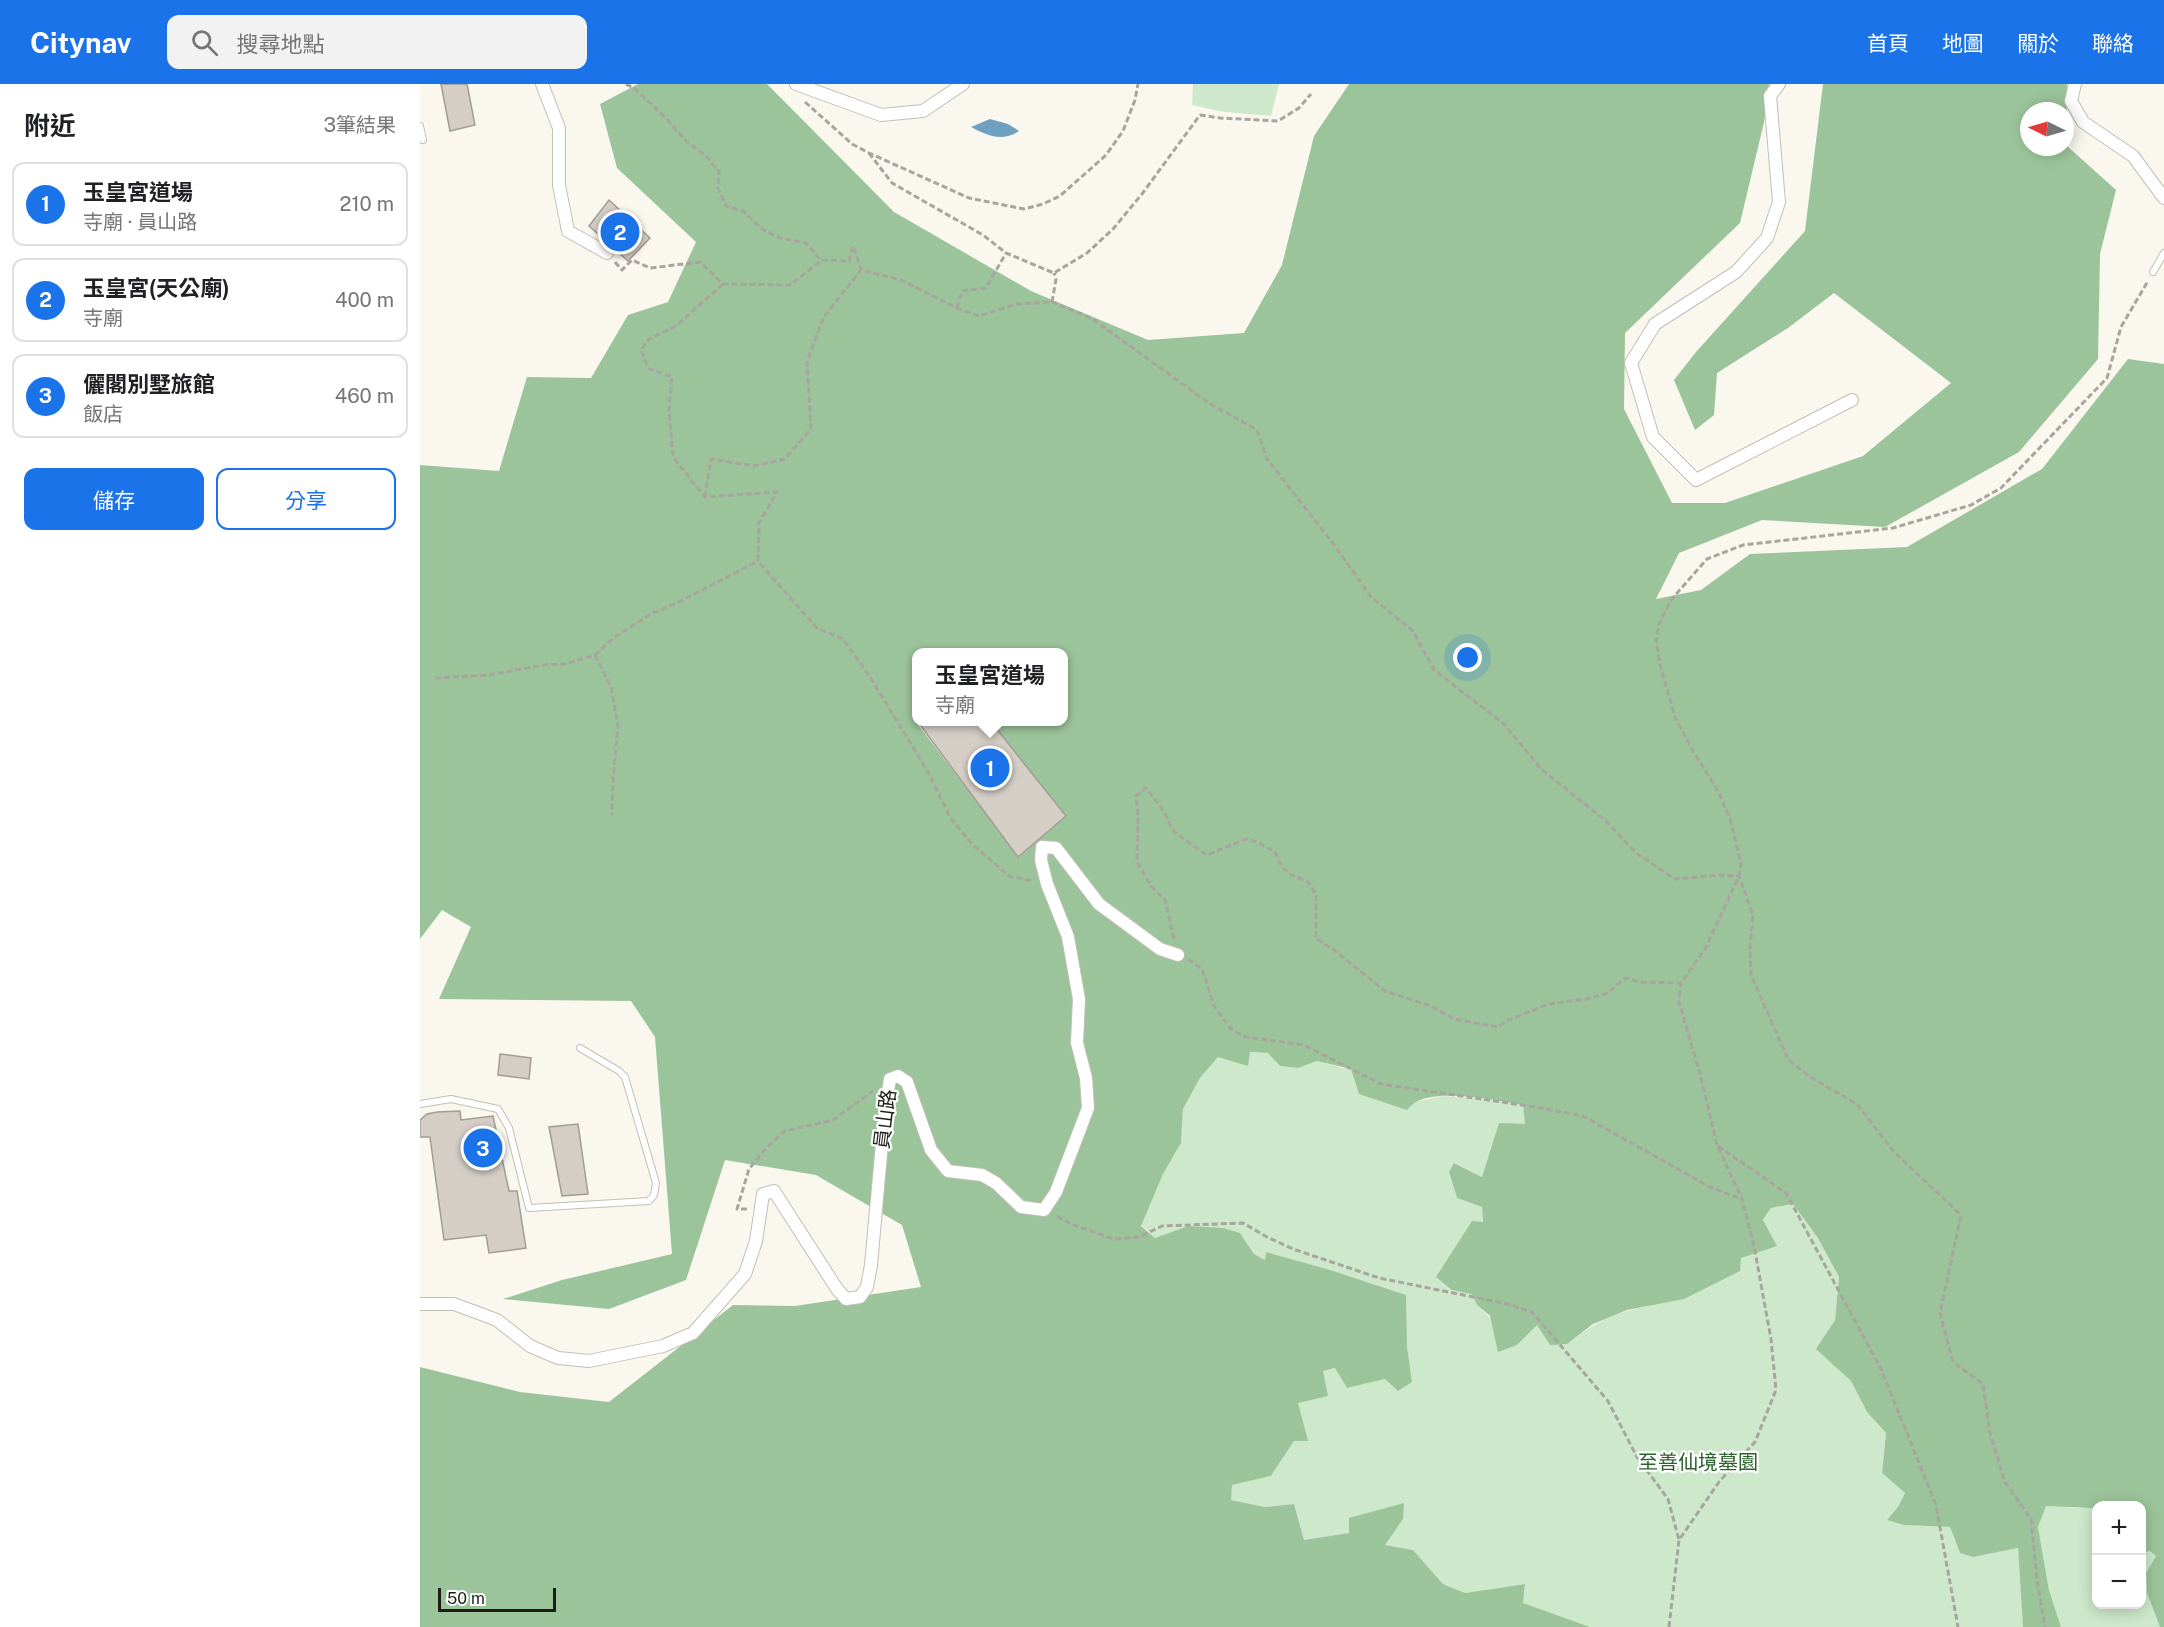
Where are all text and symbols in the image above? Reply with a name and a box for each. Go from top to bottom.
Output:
search box [167,15,587,69]
text: Citynav [30,26,131,59]
icon: search [188,26,221,59]
text: 搜尋地點 [236,31,324,57]
text: 首頁 [1867,31,1909,56]
text: 地圖 [1942,31,1984,56]
text: 關於 [2017,31,2059,56]
text: 聯絡 [2092,31,2134,56]
north arrow [2020,102,2074,156]
text: 附近 [24,110,76,141]
text: 3筆結果 [323,113,396,137]
text: 玉皇宮道場 [83,179,193,205]
text: 1 [41,192,50,216]
text: 210 m [340,192,394,216]
text: 寺廟 · 員山路 [83,210,197,234]
pin: 2 [600,210,640,254]
text: 玉皇宮(天公廟) [83,275,230,301]
text: 2 [39,288,52,312]
text: 400 m [335,288,394,312]
text: 寺廟 [83,306,123,330]
text: 儷閣別墅旅館 [83,371,215,397]
text: 3 [39,384,52,408]
text: 460 m [335,384,394,408]
text: 飯店 [83,402,123,426]
button: 儲存 [24,468,204,530]
button: 分享 [216,468,396,530]
your location [1453,643,1482,672]
popup [912,648,1068,726]
text: 玉皇宮道場 [935,662,1045,688]
text: 寺廟 [935,693,975,717]
pin: 1 [970,746,1010,790]
street label: 員山路 [869,1088,901,1150]
pin: 3 [464,1126,502,1170]
park label: 至善仙境墓園 [1638,1450,1758,1474]
map controls [2092,1501,2146,1609]
button: + [2092,1501,2146,1555]
button: − [2092,1555,2146,1609]
scale bar [438,1585,556,1612]
text: 50 m [447,1589,485,1608]

